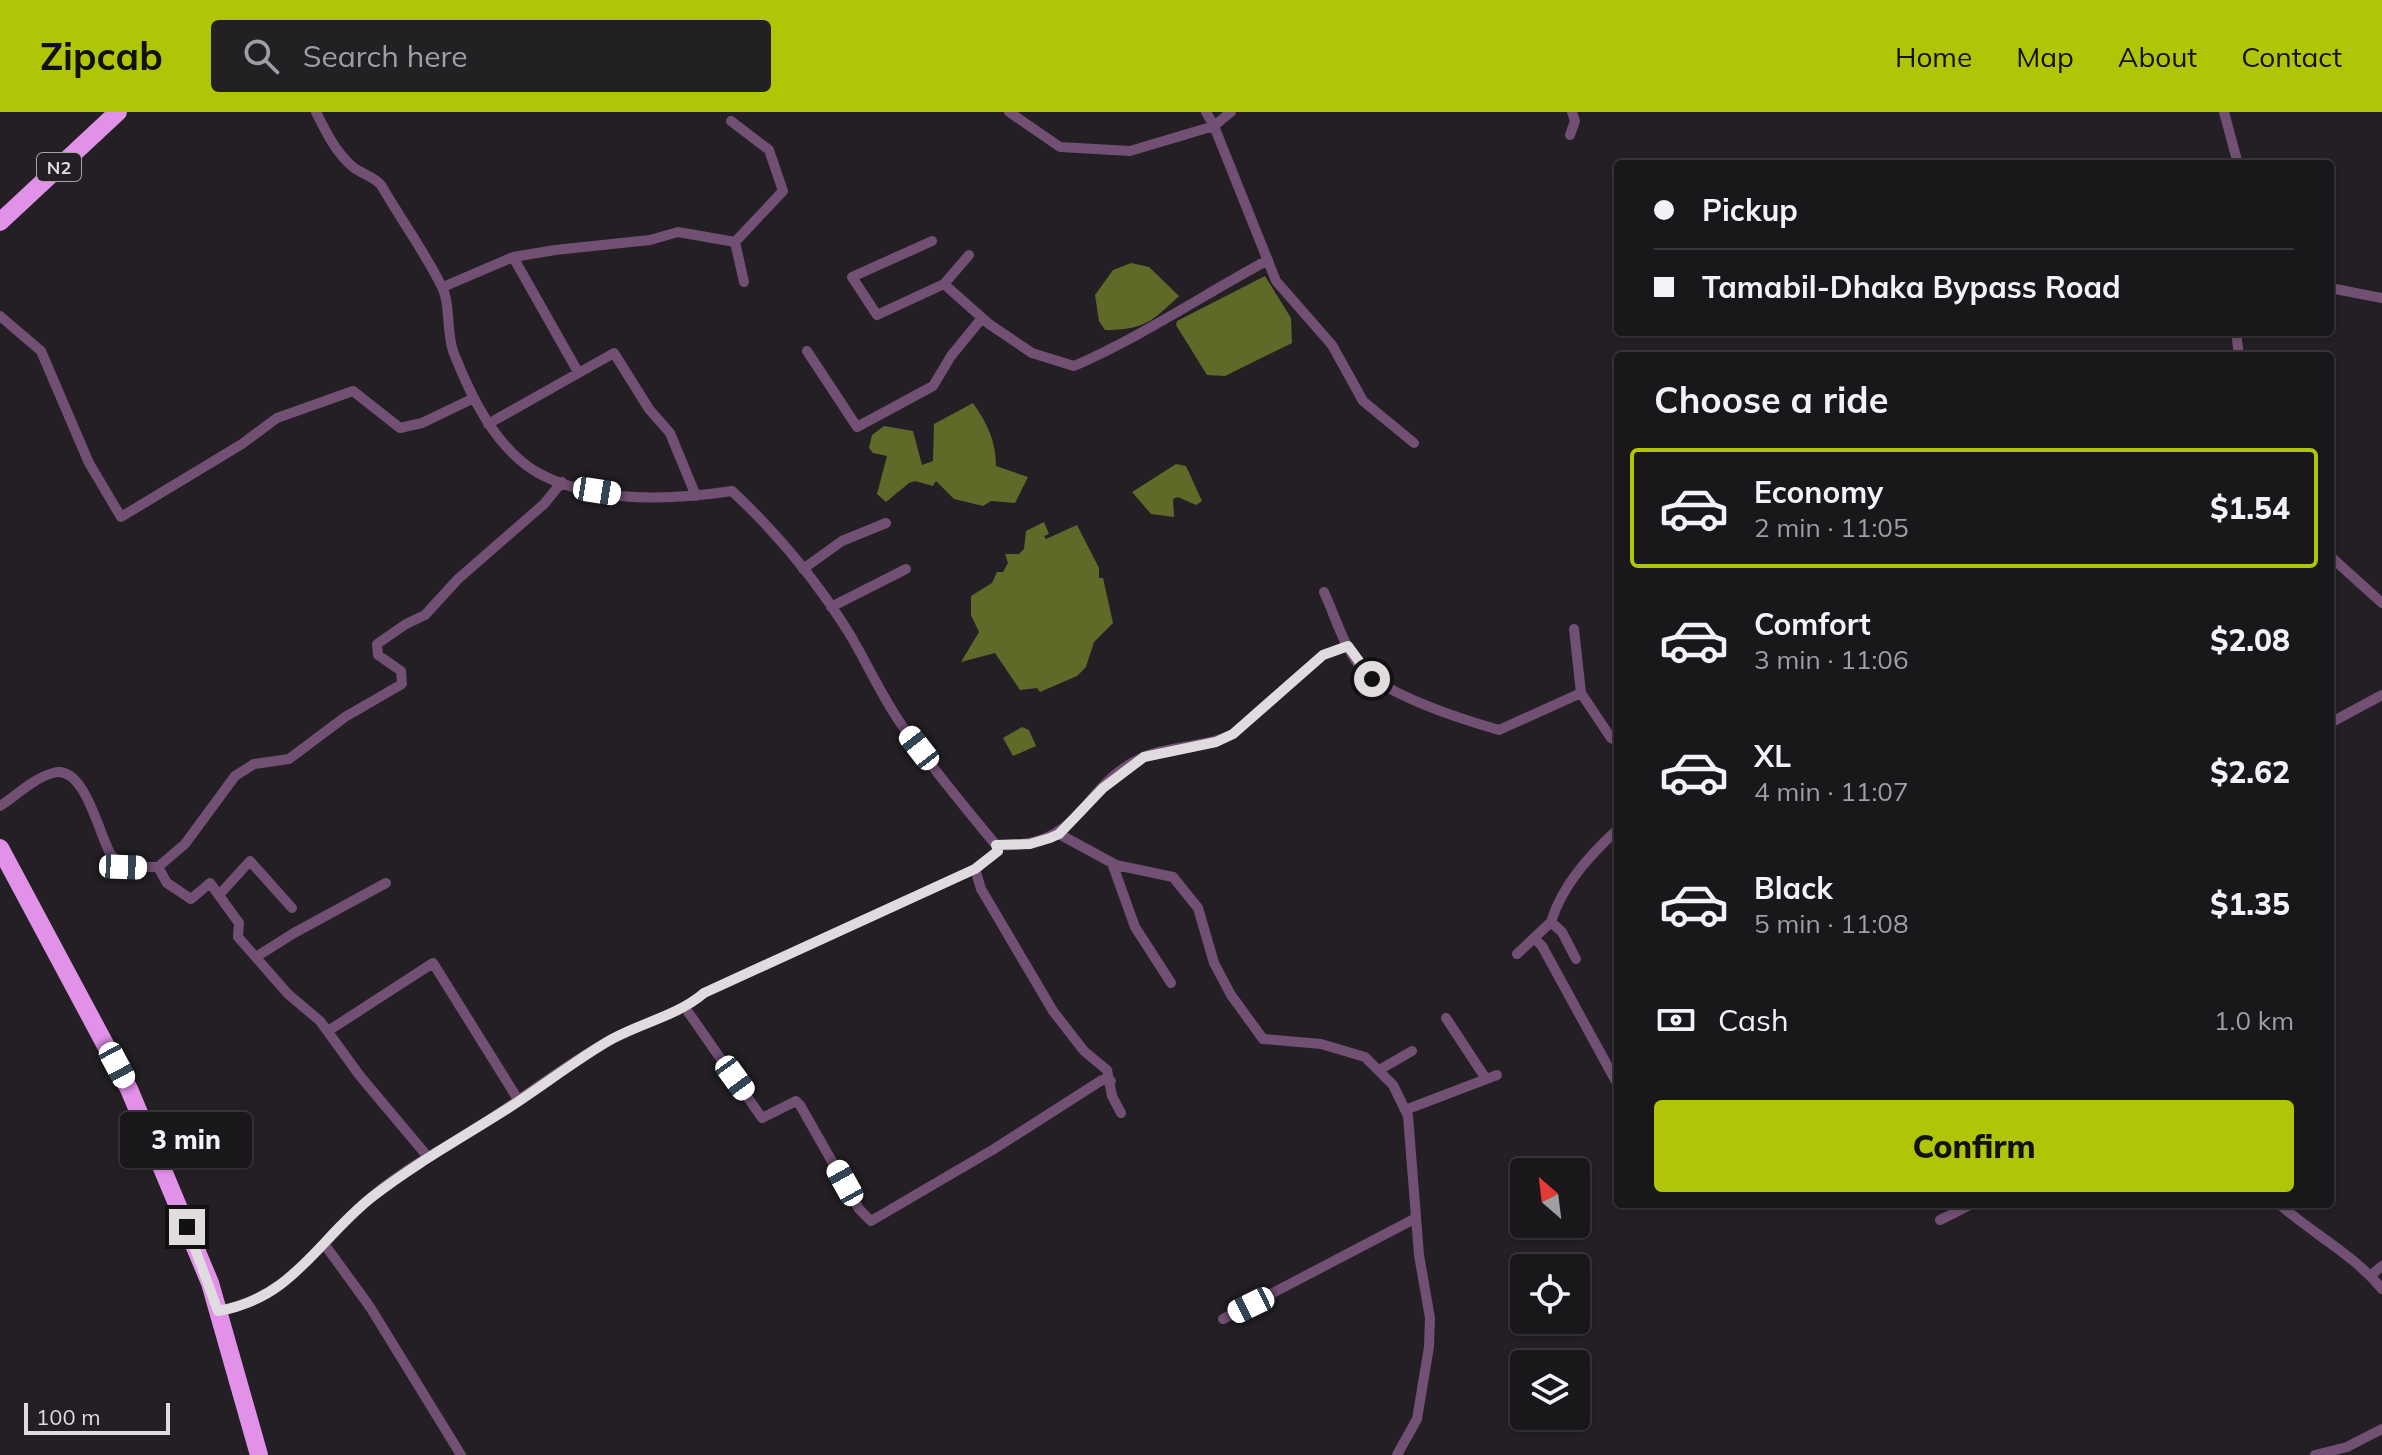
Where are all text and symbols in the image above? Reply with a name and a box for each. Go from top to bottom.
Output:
search box [211,20,771,92]
text: Zipcab [40,32,163,80]
icon: search [239,34,283,78]
text: Search here [303,37,468,75]
text: Home [1895,39,1972,74]
text: Map [2016,39,2074,74]
text: About [2118,39,2197,74]
text: Contact [2241,39,2342,74]
road number: N2 [37,153,81,181]
text: Pickup [1702,191,1798,229]
text: Tamabil-Dhaka Bypass Road [1702,268,2121,306]
text: Choose a ride [1654,377,1888,422]
icon: car [1658,472,1730,544]
text: Economy [1754,473,1883,511]
car [571,475,623,507]
text: $1.54 [2210,489,2290,527]
text: 2 min · 11:05 [1754,511,1909,544]
icon: car [1658,604,1730,676]
text: Comfort [1754,605,1871,643]
text: $2.08 [2210,621,2290,659]
text: 3 min · 11:06 [1754,643,1909,676]
route start [1354,661,1390,697]
car [895,722,943,774]
icon: car [1658,736,1730,808]
text: XL [1754,737,1791,775]
text: $2.62 [2210,753,2290,791]
text: 4 min · 11:07 [1754,775,1909,808]
car [99,854,147,880]
icon: car [1658,868,1730,940]
text: Black [1754,869,1833,907]
text: $1.35 [2210,885,2290,923]
text: 5 min · 11:08 [1754,907,1909,940]
icon: cash [1654,998,1698,1042]
text: Cash [1718,1001,1789,1039]
text: 1.0 km [2214,1004,2294,1037]
car [95,1038,139,1092]
car [711,1052,759,1104]
button: Confirm [1654,1100,2294,1192]
callout: 3 min [121,1111,253,1167]
text: 3 min [151,1123,221,1156]
car [823,1156,867,1210]
north arrow [1510,1158,1590,1238]
map controls [1510,1158,1590,1430]
route end [169,1209,205,1245]
button: locate [1510,1254,1590,1334]
car [1224,1284,1278,1326]
button: layers [1510,1350,1590,1430]
scale bar [24,1399,170,1435]
text: 100 m [36,1403,101,1431]

